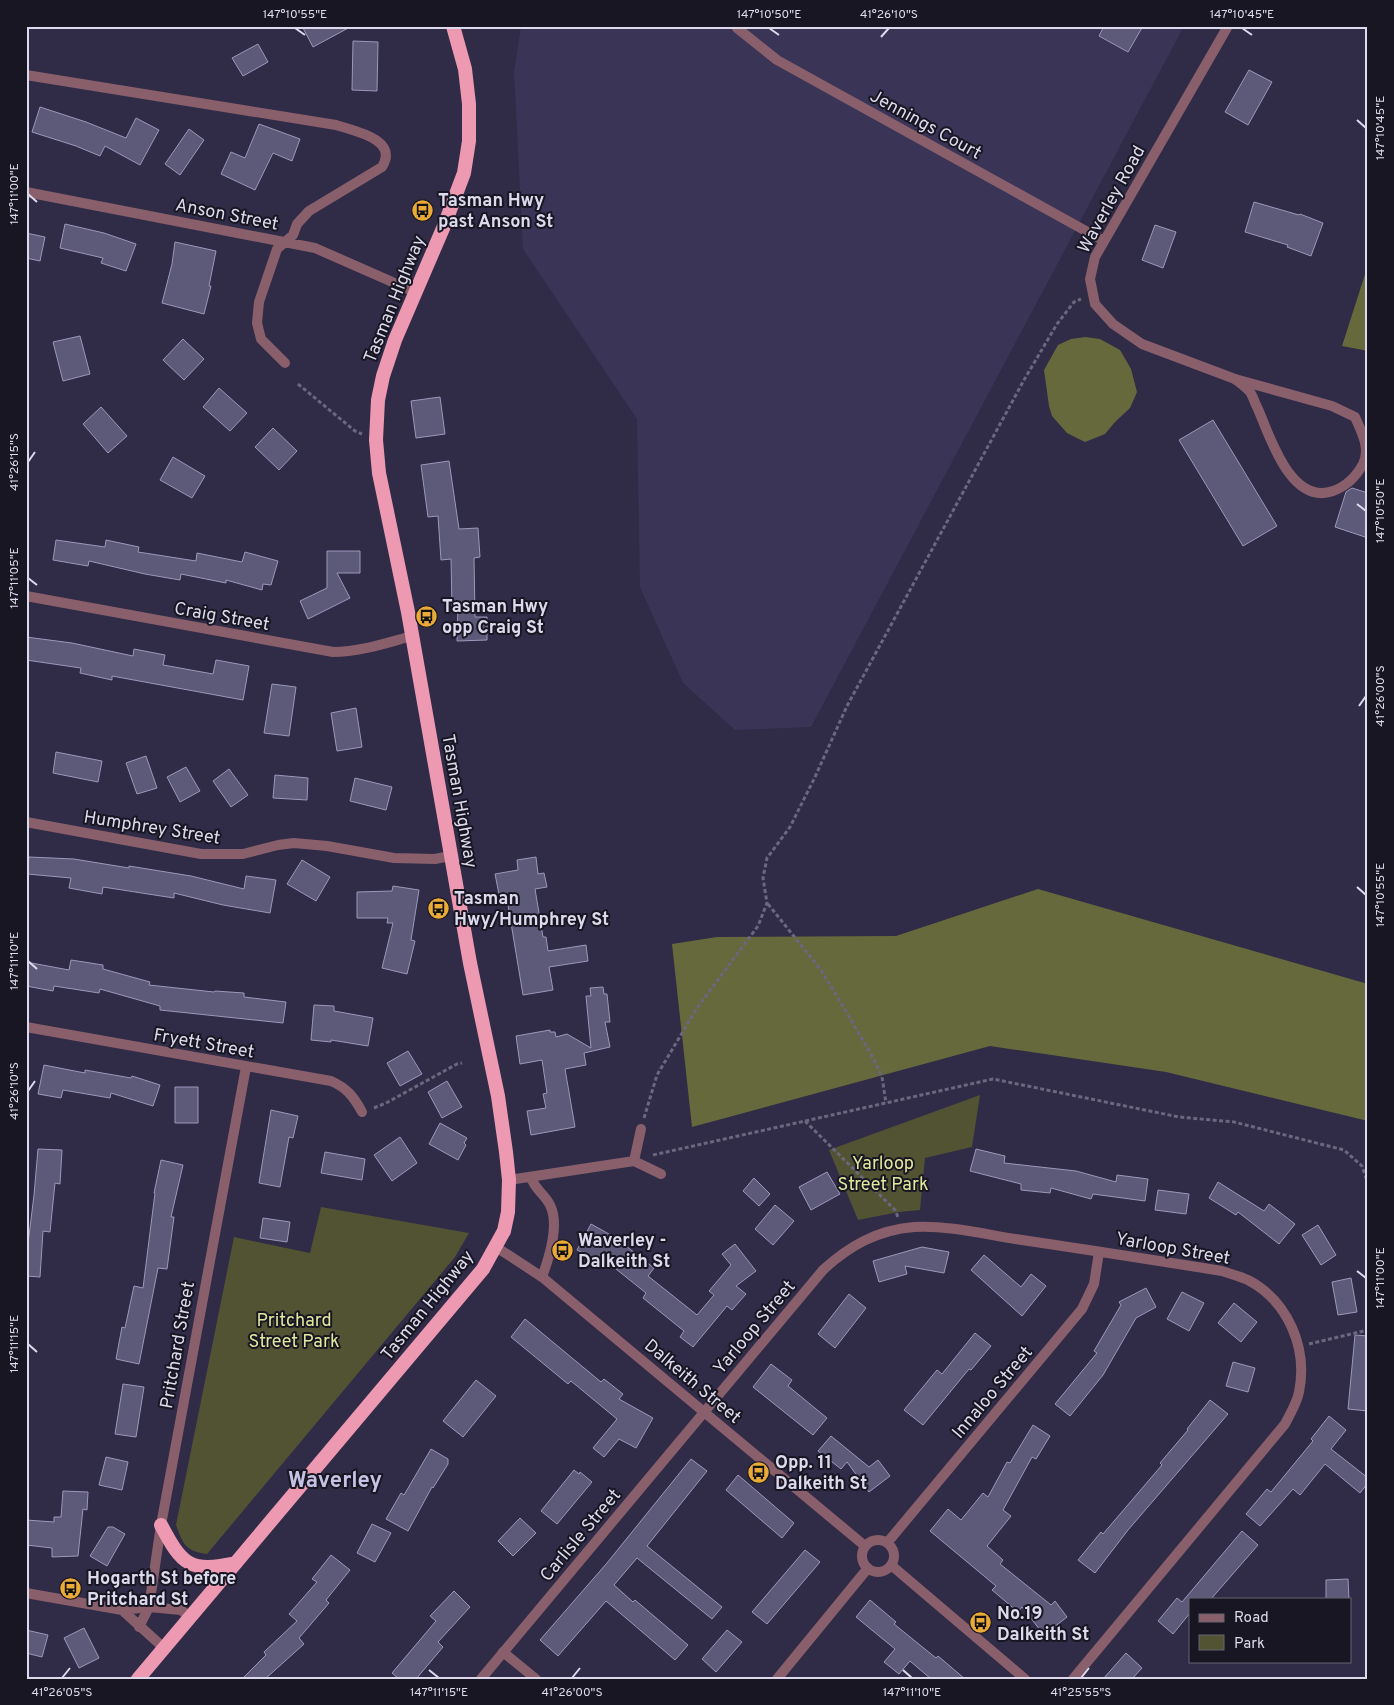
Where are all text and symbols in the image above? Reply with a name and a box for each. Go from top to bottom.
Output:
text: 147°10'55"E [263,7,327,23]
text: 147°10'50"E [737,7,801,23]
text: 41°26'10"S [860,7,918,23]
text: 147°10'45"E [1210,7,1274,23]
street label: Jennings Court [865,85,985,165]
text: 147°10'45"E [1373,96,1389,160]
street label: Waverley Road [1073,142,1151,258]
text: 147°11'00"E [7,163,23,225]
place label: Tasman Hwy past Anson St [438,190,553,234]
street label: Anson Street [173,194,280,237]
bus stop icon: Tasman Hwy past Anson St [410,198,434,222]
street label: Tasman Highway [359,232,431,367]
text: 41°26'15"S [7,433,23,491]
text: 147°10'50"E [1373,479,1389,543]
text: 147°11'05"E [7,547,23,609]
place label: Tasman Hwy opp Craig St [442,596,548,640]
street label: Craig Street [172,598,271,637]
bus stop icon: Tasman Hwy opp Craig St [414,604,438,628]
text: 41°26'00"S [1373,665,1389,727]
street label: Tasman Highway [435,733,482,870]
street label: Humphrey Street [82,806,222,851]
text: 147°10'55"E [1373,863,1389,927]
place label: Tasman Hwy/Humphrey St [454,888,609,932]
bus stop icon: Tasman Hwy/Humphrey St [426,896,450,920]
text: 147°11'10"E [7,932,23,990]
street label: Fryett Street [152,1024,256,1065]
text: 41°26'10"S [7,1062,23,1120]
park label: Yarloop Street Park [838,1153,928,1197]
street label: Yarloop Street [1114,1228,1232,1271]
place label: Waverley - Dalkeith St [578,1230,670,1274]
bus stop icon: Waverley - Dalkeith St [550,1238,574,1262]
street label: Tasman Highway [377,1246,480,1366]
text: 147°11'00"E [1373,1247,1389,1309]
street label: Yarloop Street [709,1276,801,1380]
street label: Pritchard Street [156,1280,201,1411]
park label: Pritchard Street Park [249,1310,339,1354]
text: 147°11'15"E [7,1315,23,1373]
street label: Dalkeith Street [639,1335,745,1429]
street label: Innaloo Street [948,1342,1039,1444]
place label: Opp. 11 Dalkeith St [775,1452,867,1496]
bus stop icon: Opp. 11 Dalkeith St [747,1460,771,1484]
district label: Waverley [288,1468,382,1495]
street label: Carlisle Street [536,1485,627,1587]
place label: Hogarth St before Pritchard St [87,1568,236,1612]
bus stop icon: Hogarth St before Pritchard St [59,1576,83,1600]
legend [1189,1598,1352,1662]
place label: No.19 Dalkeith St [997,1603,1089,1647]
text: Road [1234,1609,1269,1628]
bus stop icon: No.19 Dalkeith St [969,1611,993,1635]
text: Park [1234,1635,1265,1654]
text: 41°26'05"S [31,1685,93,1701]
text: 147°11'15"E [410,1685,468,1701]
text: 41°26'00"S [541,1685,603,1701]
text: 147°11'10"E [883,1685,941,1701]
text: 41°25'55"S [1050,1685,1112,1701]

